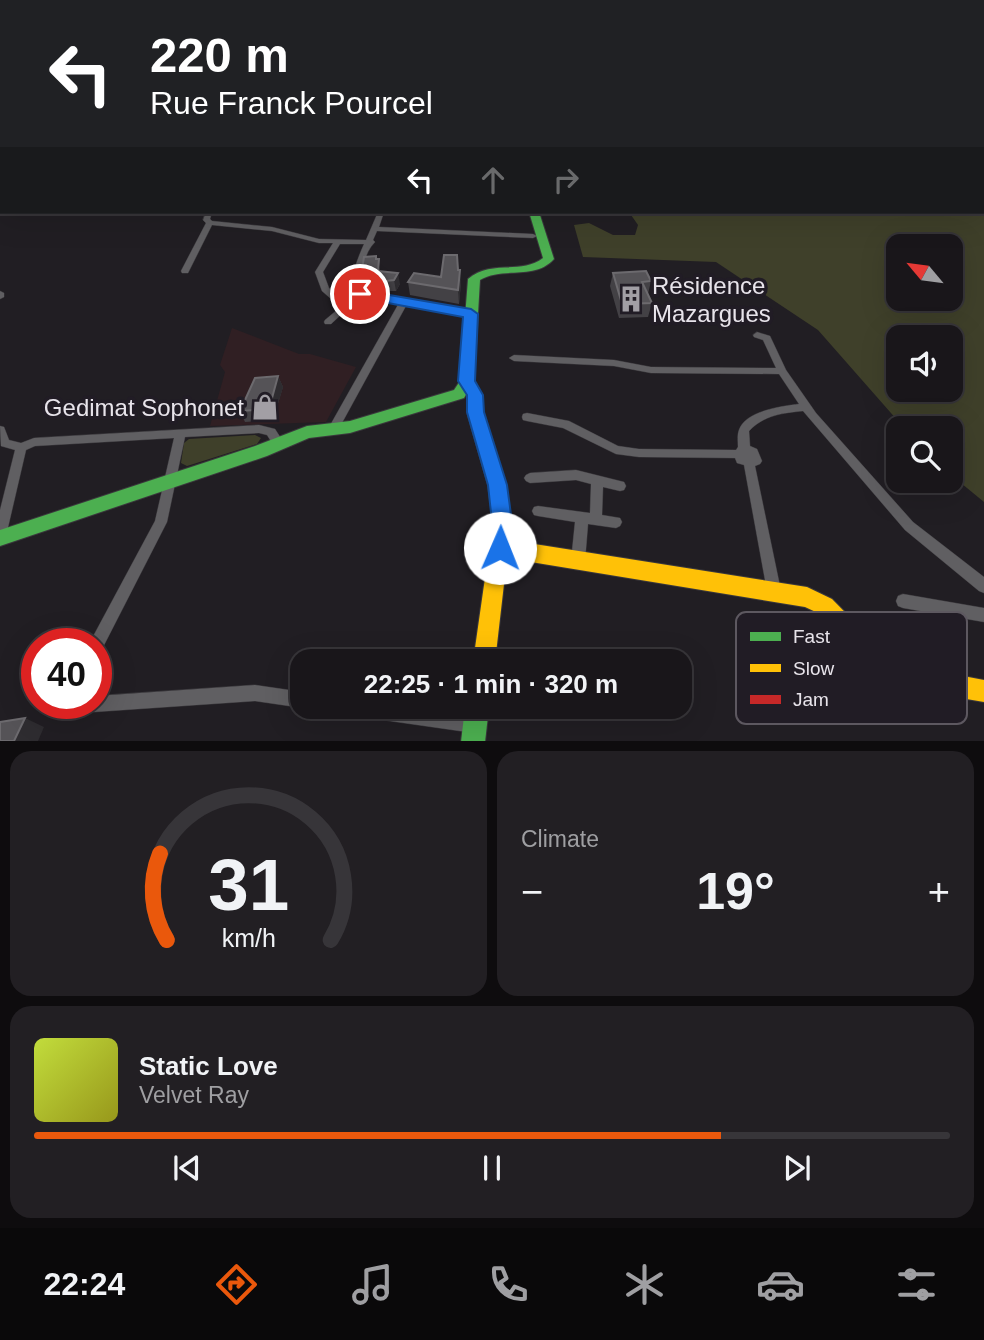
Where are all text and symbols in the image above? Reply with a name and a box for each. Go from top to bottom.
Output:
icon: left [35,28,126,119]
text: 220 m [150,28,289,82]
text: Rue Franck Pourcel [150,85,433,121]
icon: left [401,161,439,199]
icon: ahead [474,161,512,199]
icon: right [547,161,585,199]
north arrow [886,234,962,312]
map controls [886,234,963,493]
pin [330,264,390,324]
place label: Résidence Mazargues [652,272,771,327]
icon: arrive [341,275,379,313]
building icon: Résidence Mazargues [616,284,646,314]
button: sound [886,325,963,402]
shop icon: Gedimat Sophonet [250,392,280,422]
place label: Gedimat Sophonet [44,394,244,421]
button: search [886,416,963,493]
position arrow [463,511,537,585]
legend [736,612,967,724]
text: Fast [793,626,831,647]
speed limit sign: 40 [21,628,112,719]
text: Slow [793,658,834,679]
text: 22:25 · 1 min · 320 m [364,669,618,699]
text: Jam [793,689,829,710]
text: Climate [521,826,599,852]
text: 31 [208,844,289,925]
text: 19° [696,862,775,920]
text: − [521,871,543,913]
text: + [928,871,950,913]
text: km/h [221,923,276,951]
text: Static Love [139,1051,278,1081]
text: Velvet Ray [139,1082,249,1108]
icon: previous [168,1149,206,1187]
icon: pause [473,1149,511,1187]
icon: next [778,1149,816,1187]
icon: directions [212,1260,261,1309]
icon: music [348,1260,397,1309]
icon: phone [484,1260,533,1309]
icon: climate [620,1260,669,1309]
icon: car [756,1260,805,1309]
icon: filters [892,1260,941,1309]
text: 22:24 [43,1266,125,1302]

